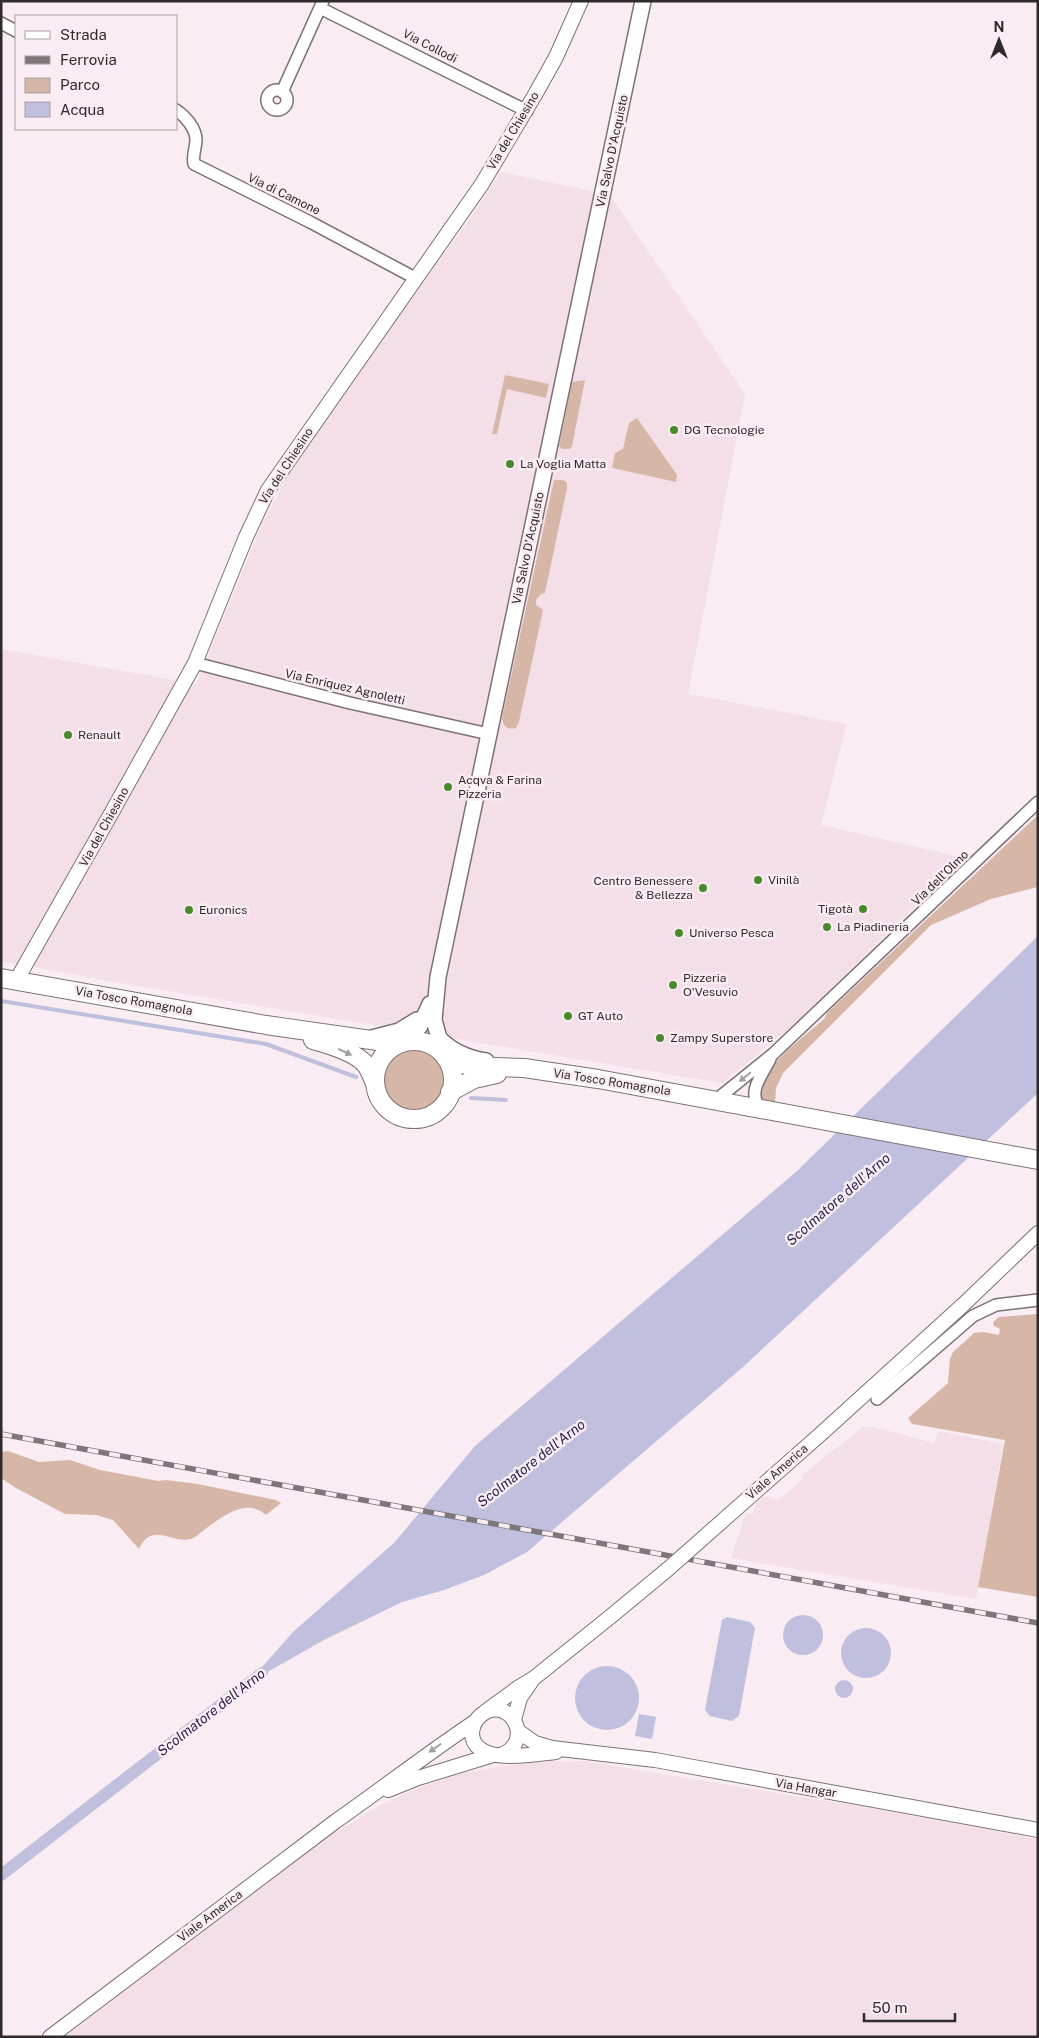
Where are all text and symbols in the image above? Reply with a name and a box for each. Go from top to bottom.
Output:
legend [15,15,178,130]
north arrow [974,15,1024,65]
text: N [994,19,1004,35]
text: Strada [60,26,107,43]
street label: Via Collodi [400,26,460,66]
text: Ferrovia [60,51,117,68]
text: Parco [60,76,100,93]
street label: Via del Chiesino [484,89,542,173]
street label: Via Salvo D'Acquisto [593,93,631,209]
text: Acqua [60,101,105,118]
street label: Via di Camone [245,170,323,218]
place label: DG Tecnologie [684,423,765,437]
marker: DG Tecnologie [668,424,680,436]
street label: Via del Chiesino [256,425,316,507]
place label: La Voglia Matta [520,457,606,471]
marker: La Voglia Matta [504,458,516,470]
street label: Via Salvo D'Acquisto [509,490,547,606]
street label: Via Enriquez Agnoletti [284,666,407,708]
place label: Renault [78,728,121,742]
marker: Renault [62,729,74,741]
place label: Acqva & Farina Pizzeria [458,773,542,801]
marker: Acqva & Farina Pizzeria [442,781,454,793]
street label: Via del Chiesino [76,785,132,869]
street label: Via dell'Olmo [909,847,971,909]
place label: Vinilà [768,873,799,887]
place label: Centro Benessere & Bellezza [594,874,693,902]
marker: Vinilà [752,874,764,886]
marker: Centro Benessere & Bellezza [697,882,709,894]
place label: Tigotà [818,902,853,916]
place label: Euronics [199,903,247,917]
marker: Tigotà [857,903,869,915]
marker: Euronics [183,904,195,916]
place label: La Piadineria [837,920,909,934]
marker: La Piadineria [821,921,833,933]
place label: Universo Pesca [689,926,774,940]
marker: Universo Pesca [673,927,685,939]
place label: Pizzeria O'Vesuvio [683,971,738,999]
marker: Pizzeria O'Vesuvio [667,979,679,991]
street label: Via Tosco Romagnola [74,984,194,1018]
place label: GT Auto [578,1009,623,1023]
marker: GT Auto [562,1010,574,1022]
place label: Zampy Superstore [670,1031,774,1045]
marker: Zampy Superstore [654,1032,666,1044]
one-way arrow [338,1048,352,1056]
street label: Via Tosco Romagnola [552,1066,672,1098]
one-way arrow [739,1072,752,1083]
water label: Scolmatore dell'Arno [783,1149,893,1248]
water label: Scolmatore dell'Arno [474,1416,588,1510]
street label: Viale America [743,1441,811,1503]
water label: Scolmatore dell'Arno [154,1665,268,1759]
one-way arrow [428,1743,442,1753]
street label: Via Hangar [774,1776,838,1800]
street label: Viale America [175,1887,245,1945]
scale bar [864,1990,955,2022]
text: 50 m [872,1999,907,2016]

